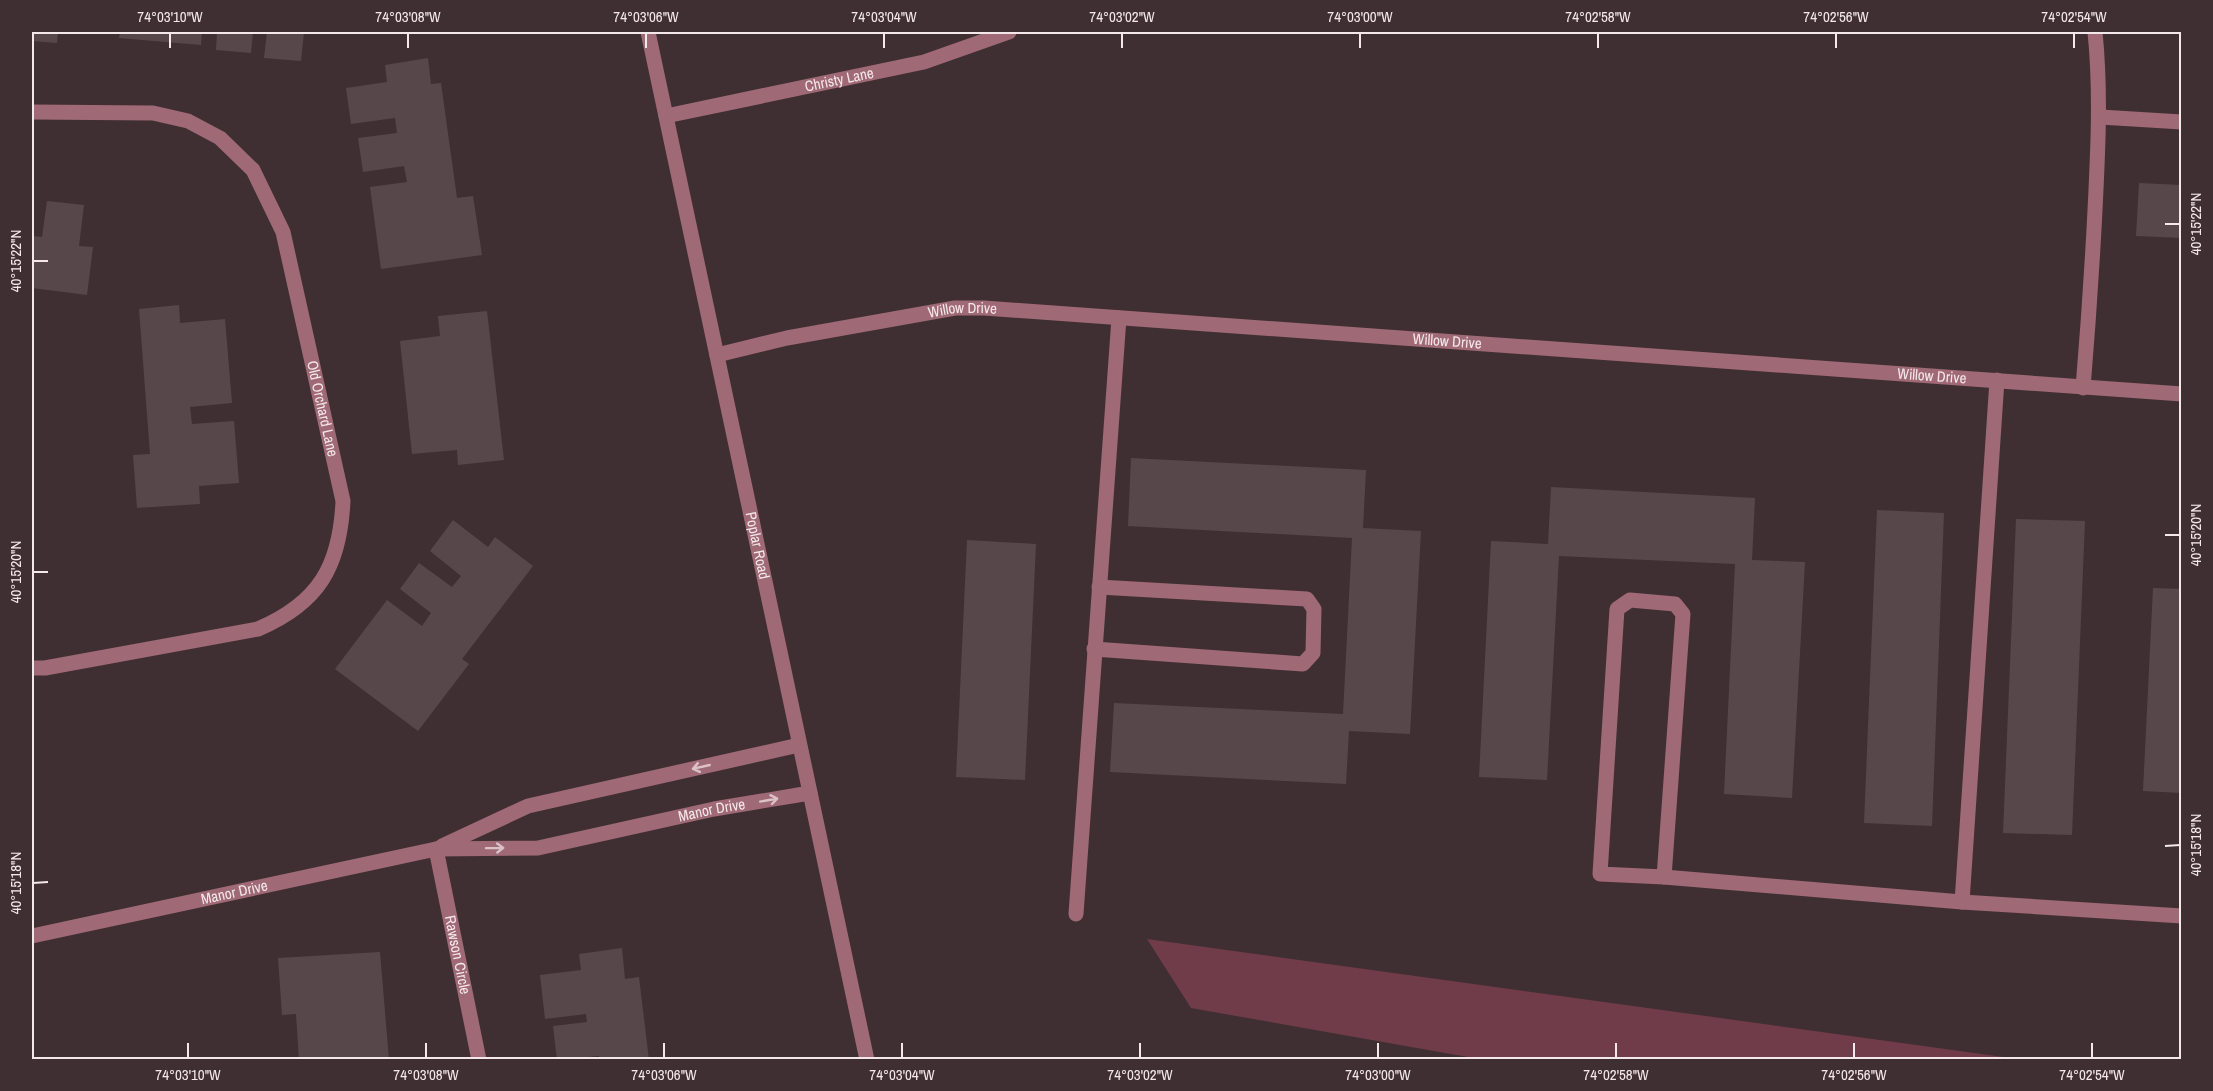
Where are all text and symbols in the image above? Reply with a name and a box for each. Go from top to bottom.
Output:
text: 74°03'10"W [137,6,203,27]
text: 74°03'08"W [375,6,441,27]
text: 74°03'06"W [613,6,679,27]
text: 74°03'04"W [851,6,917,27]
text: 74°03'02"W [1089,6,1155,27]
text: 74°03'00"W [1327,6,1393,27]
text: 74°02'58"W [1565,6,1631,27]
text: 74°02'56"W [1803,6,1869,27]
text: 74°02'54"W [2041,6,2107,27]
street label: Christy Lane [803,62,876,97]
text: 40°15'22"N [2185,193,2206,255]
text: 40°15'22"N [5,230,26,292]
street label: Willow Drive [926,297,998,323]
street label: Willow Drive [1412,328,1483,354]
street label: Old Orchard Lane [302,359,344,459]
street label: Willow Drive [1897,363,1967,389]
text: 40°15'20"N [2185,504,2206,566]
street label: Poplar Road [740,510,775,581]
text: 40°15'20"N [5,541,26,603]
one-way arrow [692,762,711,774]
street label: Manor Drive [676,793,747,827]
one-way arrow [759,794,778,805]
text: 40°15'18"N [2185,814,2206,876]
one-way arrow [484,842,504,854]
text: 40°15'18"N [5,852,26,914]
street label: Manor Drive [199,875,270,909]
street label: Rawson Circle [440,913,476,996]
text: 74°03'10"W [155,1064,221,1085]
text: 74°03'08"W [393,1064,459,1085]
text: 74°03'06"W [631,1064,697,1085]
text: 74°03'04"W [869,1064,935,1085]
text: 74°03'02"W [1107,1064,1173,1085]
text: 74°03'00"W [1345,1064,1411,1085]
text: 74°02'58"W [1583,1064,1649,1085]
text: 74°02'56"W [1821,1064,1887,1085]
text: 74°02'54"W [2059,1064,2125,1085]

